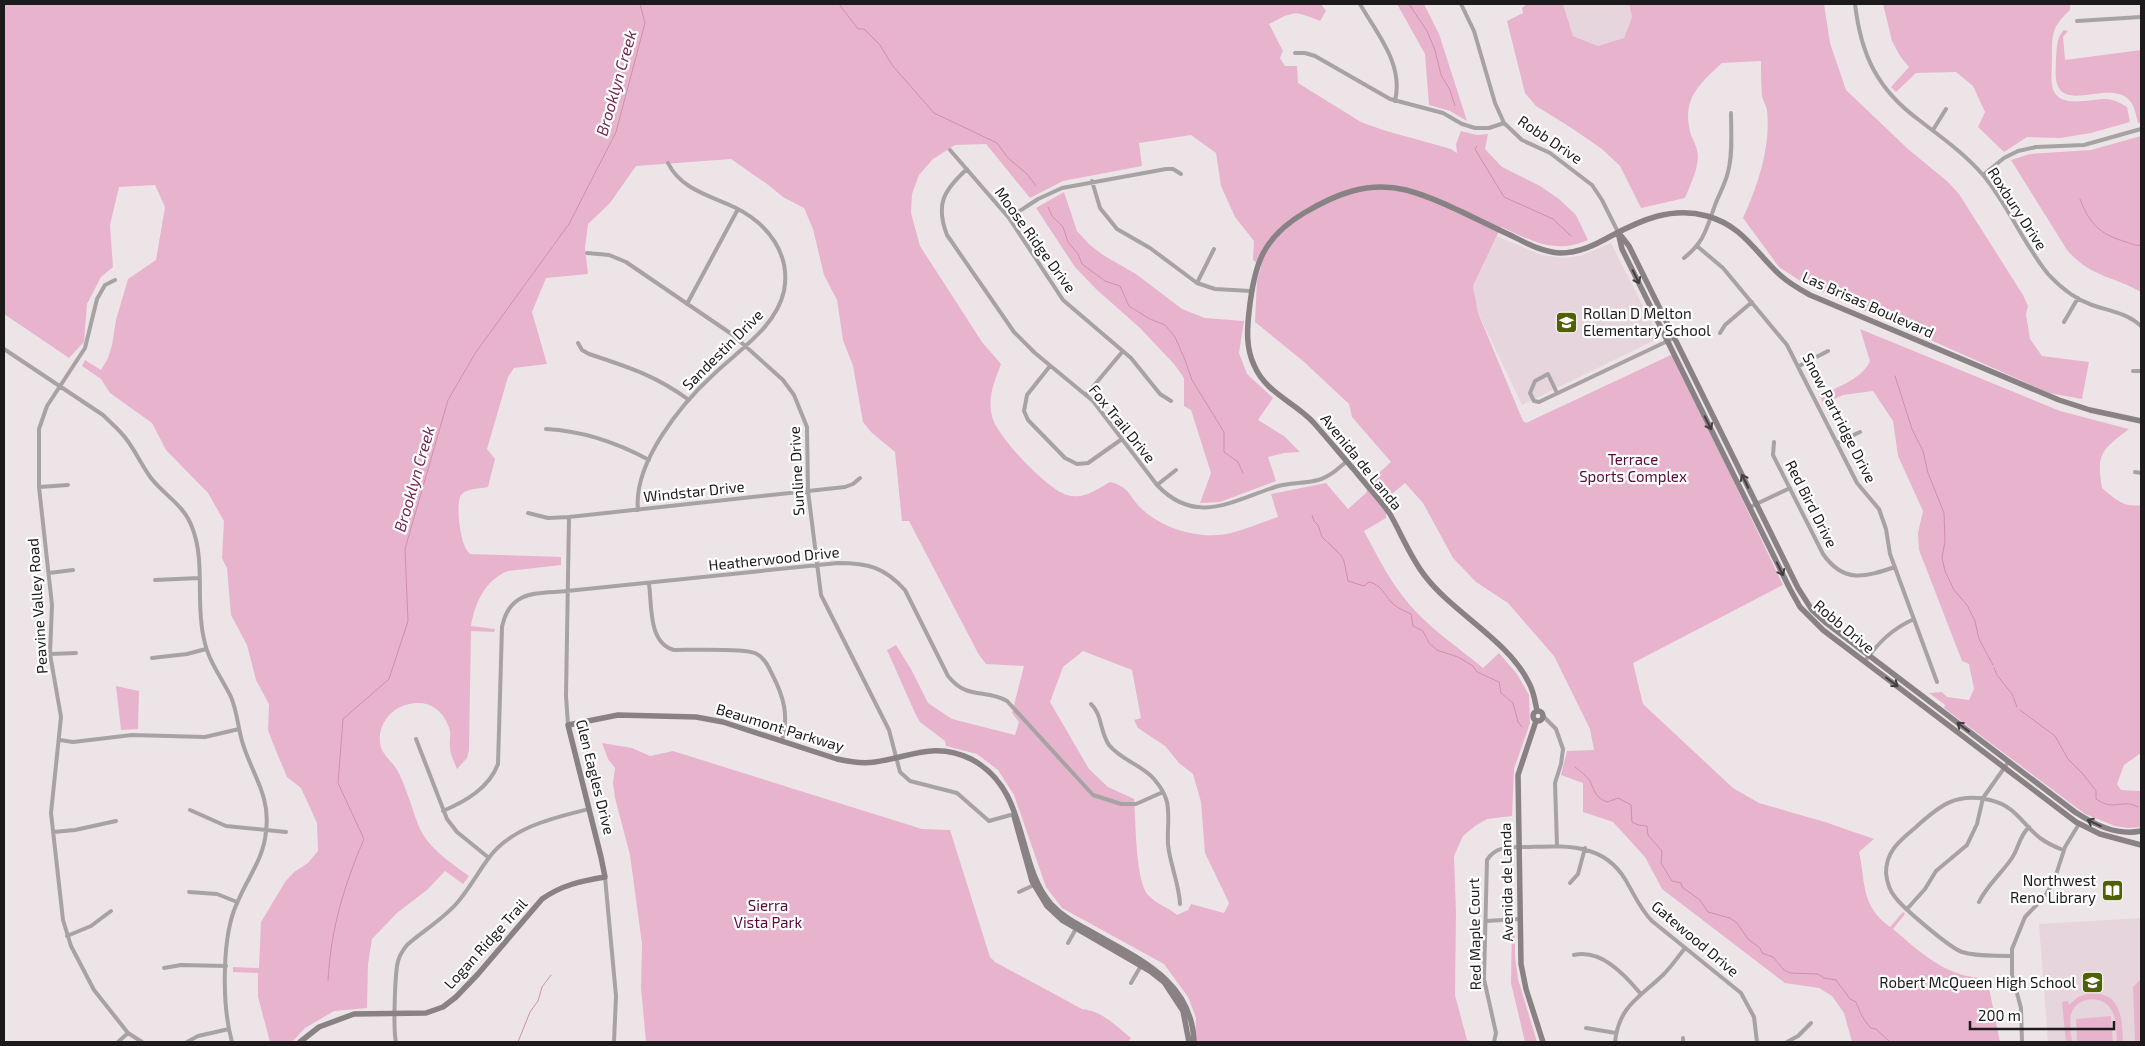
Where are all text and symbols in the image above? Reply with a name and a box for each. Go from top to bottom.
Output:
water label: Brooklyn Creek [591,28,641,138]
street label: Robb Drive [1515,111,1586,167]
street label: Roxbury Drive [1984,164,2051,253]
street label: Moose Ridge Drive [991,183,1080,296]
street label: Las Brisas Boulevard [1800,267,1937,341]
one-way arrow [1632,269,1642,284]
place label: Rollan D Melton Elementary School [1583,304,1711,339]
street label: Sandestin Drive [678,305,766,393]
school or university icon: Rollan D Melton Elementary School [1555,311,1579,335]
street label: Snow Partridge Drive [1799,350,1880,486]
street label: Fox Trail Drive [1086,381,1160,466]
street label: Avenida de Landa [1317,409,1406,513]
one-way arrow [1704,415,1713,430]
water label: Brooklyn Creek [389,424,439,534]
street label: Sunline Drive [785,426,807,516]
park label: Terrace Sports Complex [1579,450,1687,485]
street label: Red Bird Drive [1782,457,1842,550]
one-way arrow [1740,473,1750,488]
street label: Windstar Drive [642,477,745,505]
street label: Peavine Valley Road [23,538,51,674]
street label: Heatherwood Drive [707,542,840,574]
one-way arrow [1776,561,1785,576]
street label: Robb Drive [1811,596,1879,657]
one-way arrow [1886,676,1899,687]
street label: Beaumont Parkway [714,699,846,755]
street label: Glen Eagles Drive [573,717,619,836]
one-way arrow [1956,722,1970,732]
one-way arrow [2087,818,2102,827]
street label: Avenida de Landa [1496,822,1516,942]
place label: Northwest Reno Library [2010,871,2096,906]
street label: Red Maple Court [1464,877,1484,990]
library icon: Northwest Reno Library [2100,878,2124,902]
street label: Logan Ridge Trail [440,894,531,992]
park label: Sierra Vista Park [734,896,803,931]
street label: Gatewood Drive [1648,897,1743,980]
school or university icon: Robert McQueen High School [2080,971,2104,995]
place label: Robert McQueen High School [1879,973,2077,992]
scale bar [1970,998,2114,1030]
text: 200 m [1978,1006,2021,1024]

